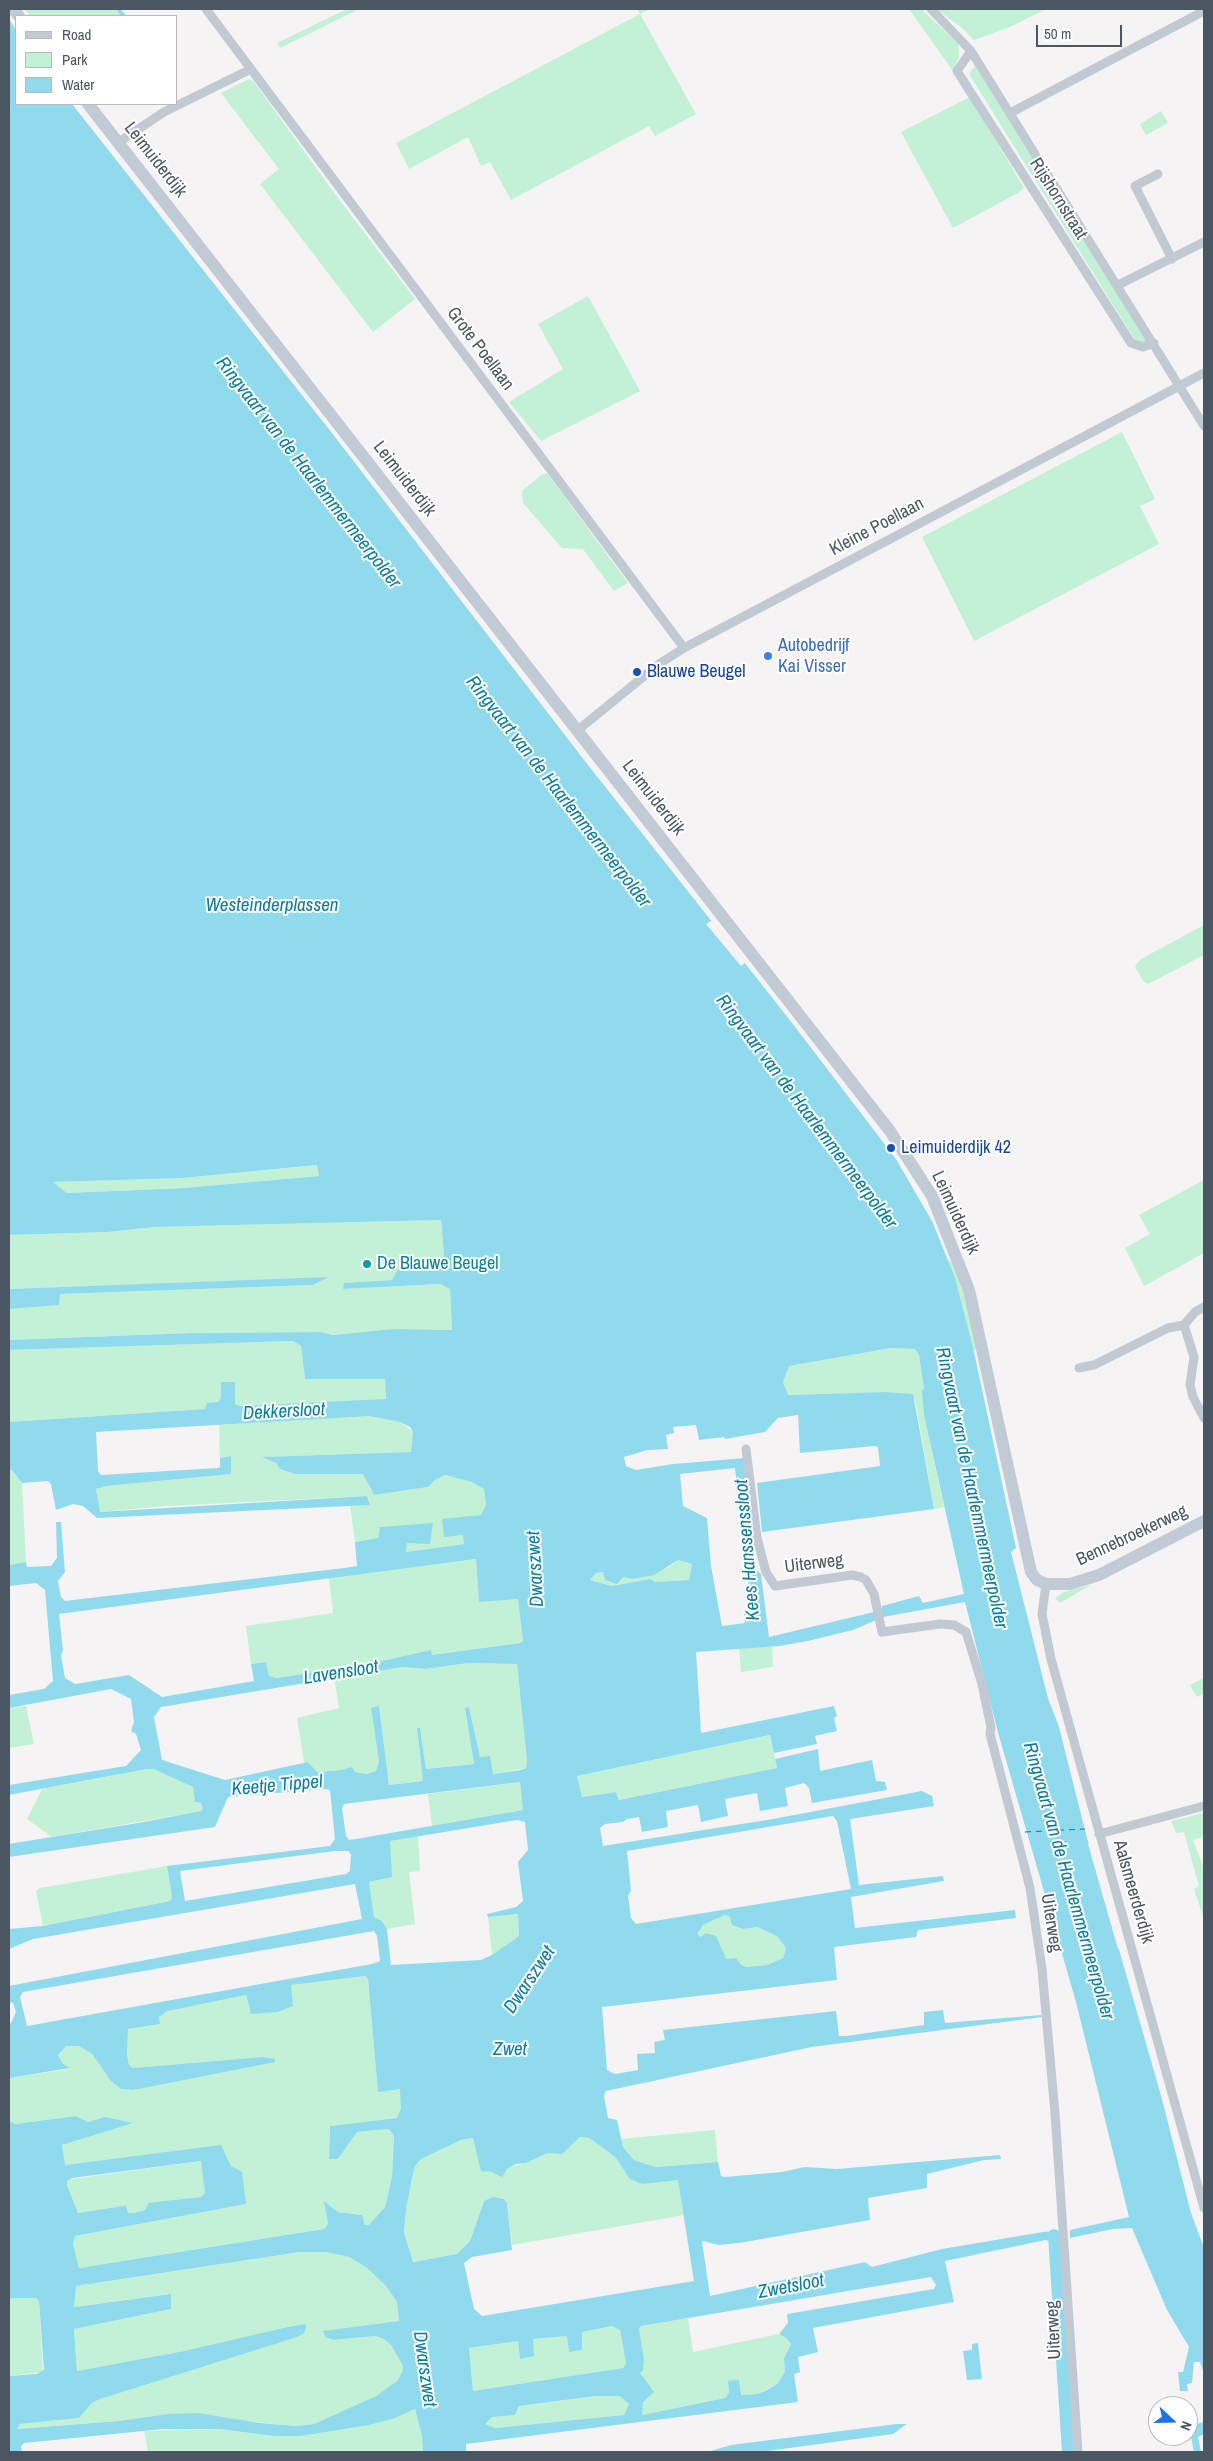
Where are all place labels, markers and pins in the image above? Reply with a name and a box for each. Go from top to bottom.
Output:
place label: Autobedrijf Kai Visser [778,635,849,678]
marker: Autobedrijf Kai Visser [762,650,774,662]
place label: Blauwe Beugel [647,661,745,683]
marker: Blauwe Beugel [631,666,643,678]
place label: Leimuiderdijk 42 [901,1137,1011,1159]
marker: Leimuiderdijk 42 [885,1142,897,1154]
place label: De Blauwe Beugel [377,1253,498,1275]
marker: De Blauwe Beugel [361,1258,373,1270]

